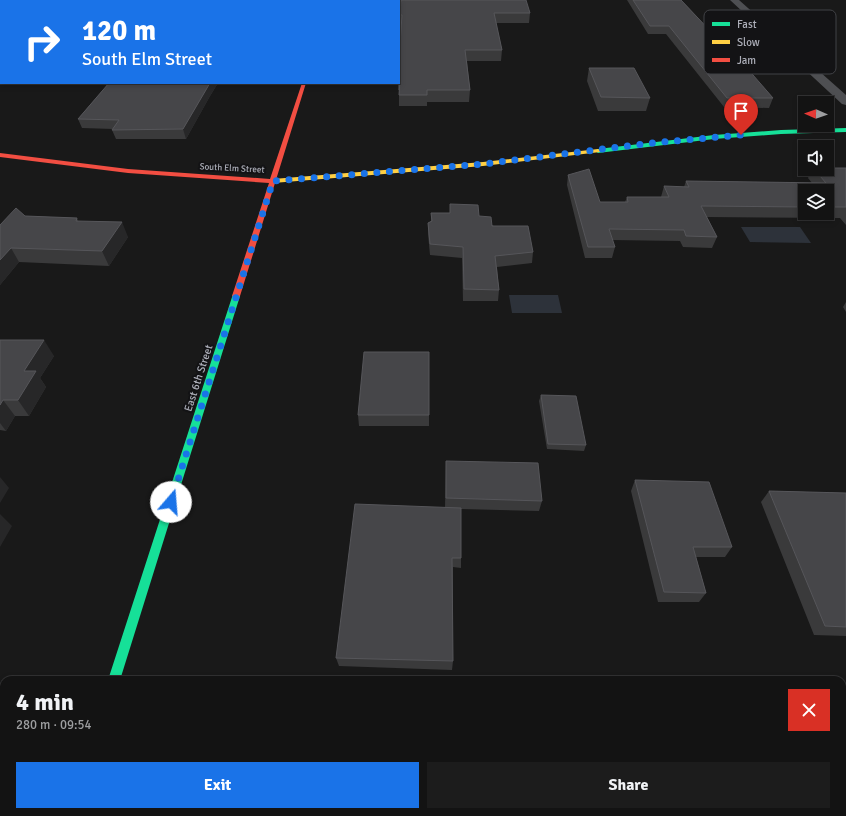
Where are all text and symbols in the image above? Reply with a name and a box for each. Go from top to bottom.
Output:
legend [704,10,836,74]
text: 120 m [82,14,156,48]
icon: right [16,16,68,68]
text: Fast [737,18,757,31]
text: Slow [737,36,760,49]
text: South Elm Street [82,48,212,70]
text: Jam [737,54,756,67]
pin [724,94,758,135]
north arrow [798,96,834,132]
map controls [798,96,834,220]
icon: arrive [730,100,752,122]
button: sound [798,140,834,176]
street label: South Elm Street [199,161,265,176]
button: layers [798,184,834,220]
street label: East 6th Street [182,343,215,413]
position arrow [150,481,192,523]
text: 4 min [16,687,74,717]
button: close [788,689,830,731]
text: 280 m · 09:54 [16,717,92,733]
button: Exit [16,762,419,808]
button: Share [427,762,830,808]

